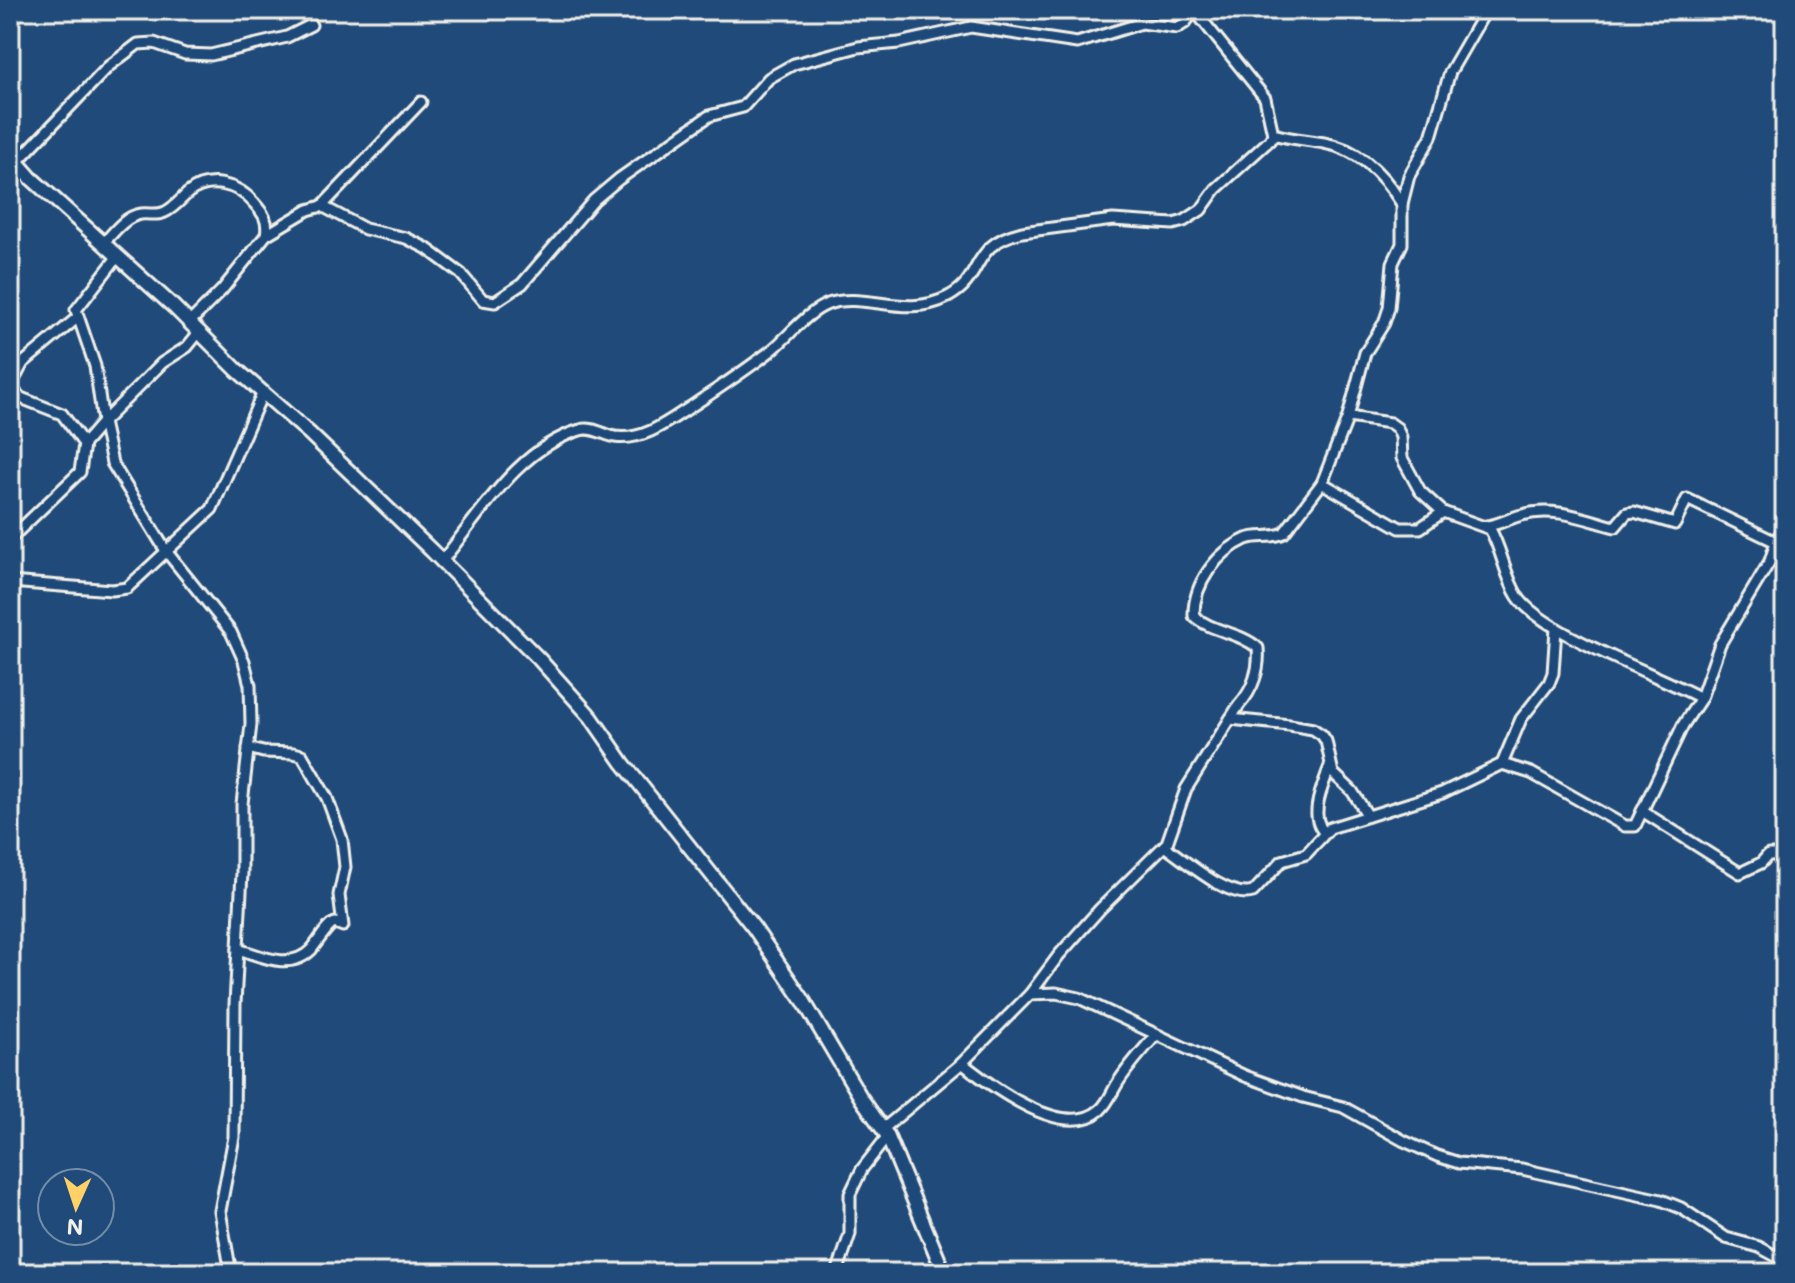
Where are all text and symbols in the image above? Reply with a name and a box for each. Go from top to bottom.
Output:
north arrow [36,1167,116,1247]
text: N [66,1213,84,1242]

